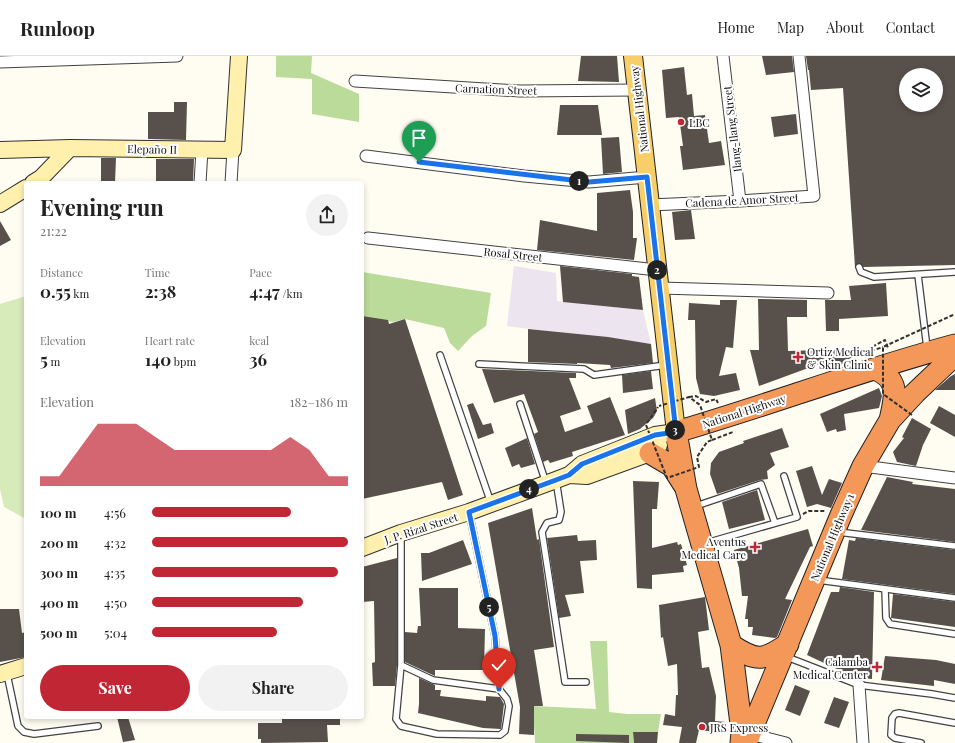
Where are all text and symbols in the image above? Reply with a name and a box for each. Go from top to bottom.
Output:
text: Runloop [20,15,95,41]
text: Home [717,18,755,37]
text: Map [777,18,804,37]
text: About [826,18,864,37]
text: Contact [886,18,935,37]
street label: National Highway [626,64,652,153]
map controls [899,68,943,112]
button: layers [899,68,943,112]
street label: Carnation Street [455,80,537,98]
street label: Ilang-Ilang Street [719,85,745,173]
place label: LBC [689,115,710,130]
marker: LBC [676,117,686,127]
pin [402,121,436,162]
icon: arrive [408,127,430,149]
street label: Elepaño II [127,141,177,157]
pin: 1 [569,171,589,191]
text: 1 [577,173,581,188]
street label: Cadena de Amor Street [685,190,799,210]
text: Evening run [40,192,164,222]
button: share [306,194,348,236]
text: 21:22 [40,222,67,239]
street label: Rosal Street [483,243,543,265]
pin: 2 [647,260,667,280]
text: 2 [654,262,660,277]
text: Distance [40,265,83,280]
text: Time [145,265,170,280]
text: Pace [249,265,272,280]
text: 0.55 [40,280,71,302]
text: 2:38 [145,280,176,302]
text: 4:47 [249,280,280,302]
text: km [71,286,89,301]
text: /km [280,286,302,301]
text: Elevation [40,333,86,348]
text: Heart rate [145,333,195,348]
text: kcal [249,333,269,348]
place label: Ortiz Medical & Skin Clinic [807,344,874,372]
text: 5 [40,348,48,370]
text: 140 [145,348,171,370]
text: 36 [249,348,267,370]
marker: Ortiz Medical & Skin Clinic [792,351,804,363]
text: m [48,354,60,369]
text: bpm [171,354,196,369]
street label: National Highway [700,390,788,432]
text: Elevation [40,393,94,410]
text: 182–186 m [290,393,348,410]
pin: 3 [665,420,685,440]
text: 3 [672,422,678,437]
pin: 4 [519,479,539,499]
text: 4 [526,481,532,496]
street label: National Highway 1 [807,491,857,583]
text: 100 m [40,504,77,521]
text: 4:56 [104,504,126,521]
street label: J. P. Rizal Street [381,509,460,547]
text: 200 m [40,534,78,551]
text: 4:32 [104,534,126,551]
place label: Aventus Medical Care [681,534,746,562]
marker: Aventus Medical Care [749,541,761,553]
text: 300 m [40,564,78,581]
text: 4:35 [104,564,125,581]
text: 400 m [40,594,78,611]
text: 4:50 [104,594,127,611]
pin: 5 [479,597,499,617]
text: 5 [486,599,492,614]
text: 500 m [40,624,78,641]
text: 5:04 [104,624,127,641]
pin [482,648,516,689]
icon: check [488,654,510,676]
place label: Calamba Medical Center [793,654,869,682]
marker: Calamba Medical Center [871,661,883,673]
button: Save [40,665,190,711]
button: Share [198,665,348,711]
place label: JRS Express [709,720,768,735]
marker: JRS Express [697,722,707,732]

